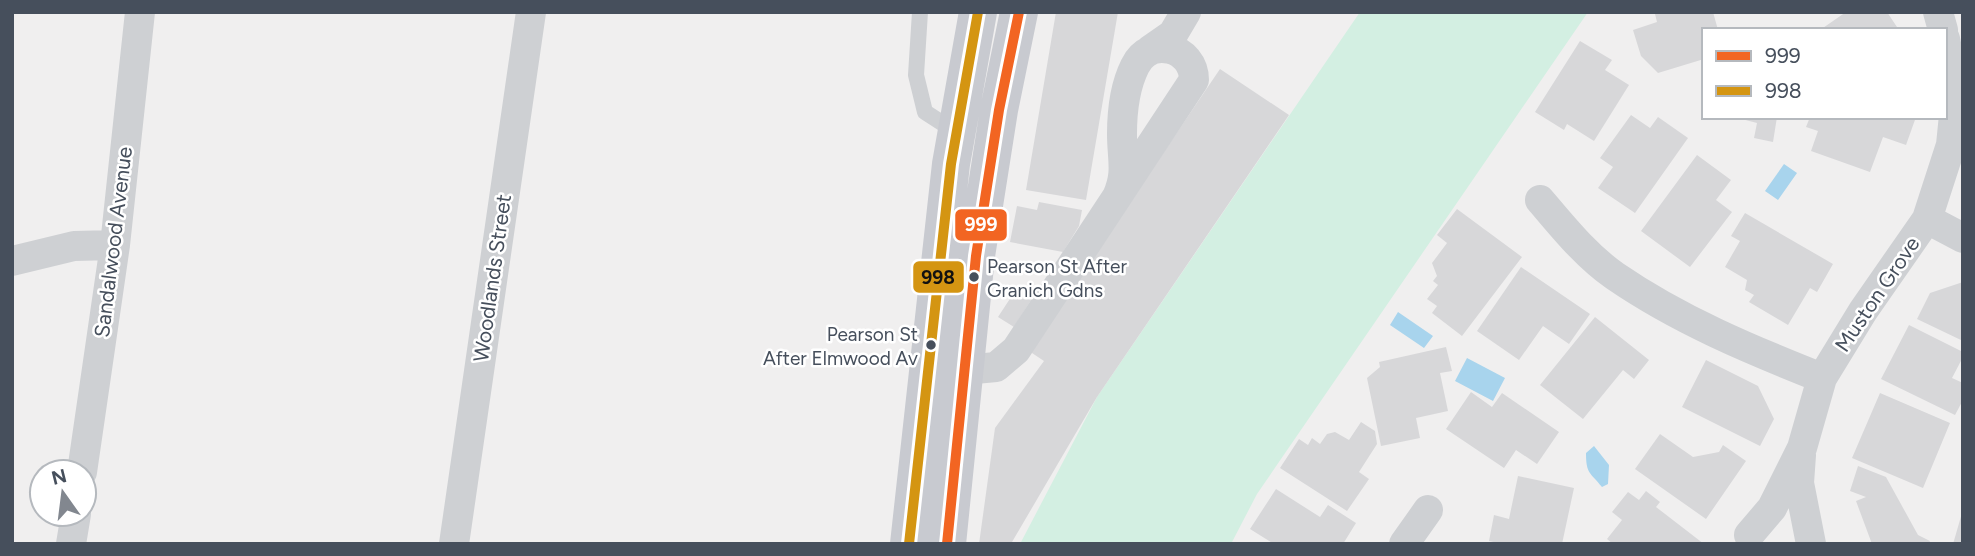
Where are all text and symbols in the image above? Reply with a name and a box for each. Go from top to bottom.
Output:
legend [1702,28,1947,119]
text: 999 [1765,43,1801,68]
text: 998 [1765,78,1802,103]
street label: Sandalwood Avenue [89,145,137,339]
street label: Woodlands Street [468,192,516,363]
line badge: 999 [954,208,1008,242]
text: 999 [964,213,998,236]
street label: Muston Grove [1829,232,1925,356]
place label: Pearson St After Granich Gdns [987,255,1127,302]
line badge: 998 [912,260,965,294]
text: 998 [921,266,955,289]
marker: Pearson St After Granich Gdns [967,270,981,284]
place label: Pearson St After Elmwood Av [763,323,918,370]
marker: Pearson St After Elmwood Av [924,338,938,352]
north arrow [28,458,98,528]
text: N [49,464,69,490]

